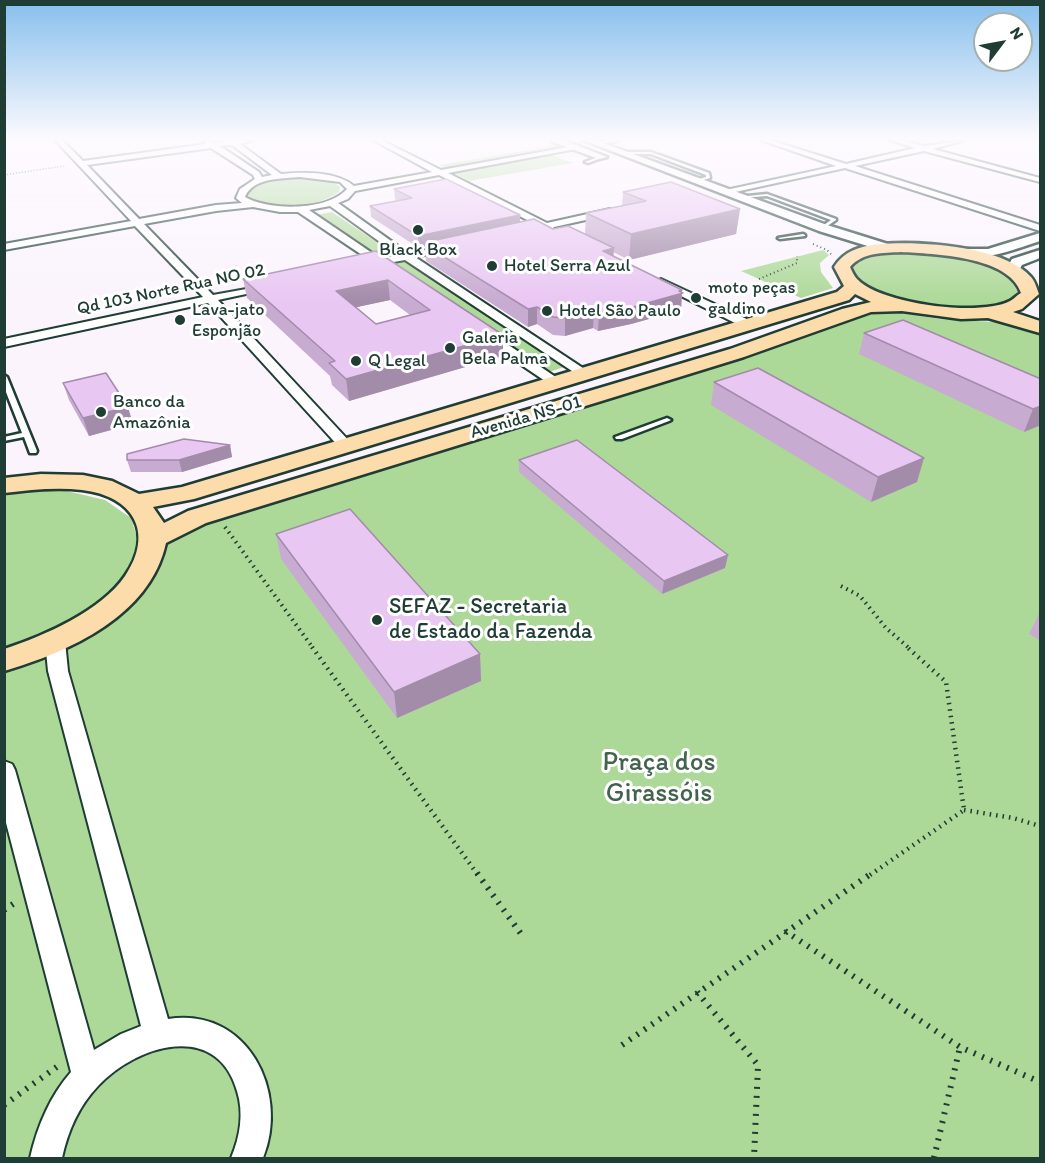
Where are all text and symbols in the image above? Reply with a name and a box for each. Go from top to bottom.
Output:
north arrow [973,12,1033,72]
text: N [1006,24,1028,43]
marker: Black Box [411,223,425,237]
place label: Black Box [379,239,457,261]
place label: Hotel Serra Azul [504,255,631,277]
marker: Hotel Serra Azul [485,259,499,273]
street label: Qd 103 Norte Rua NO 02 [75,260,267,320]
place label: moto peças galdino [708,277,796,320]
marker: moto peças galdino [689,291,703,305]
place label: Lava-jato Esponjão [192,299,265,342]
place label: Hotel São Paulo [559,300,681,322]
marker: Hotel São Paulo [540,304,554,318]
marker: Lava-jato Esponjão [173,313,187,327]
place label: Galeria Bela Palma [462,327,548,370]
marker: Galeria Bela Palma [443,341,457,355]
place label: Q Legal [368,350,426,372]
marker: Q Legal [349,354,363,368]
place label: Banco da Amazônia [113,391,191,434]
street label: Avenida NS-01 [468,392,584,444]
marker: Banco da Amazônia [94,405,108,419]
place label: SEFAZ - Secretaria de Estado da Fazenda [389,594,593,646]
marker: SEFAZ - Secretaria de Estado da Fazenda [370,613,384,627]
park label: Praça dos Girassóis [603,747,715,810]

